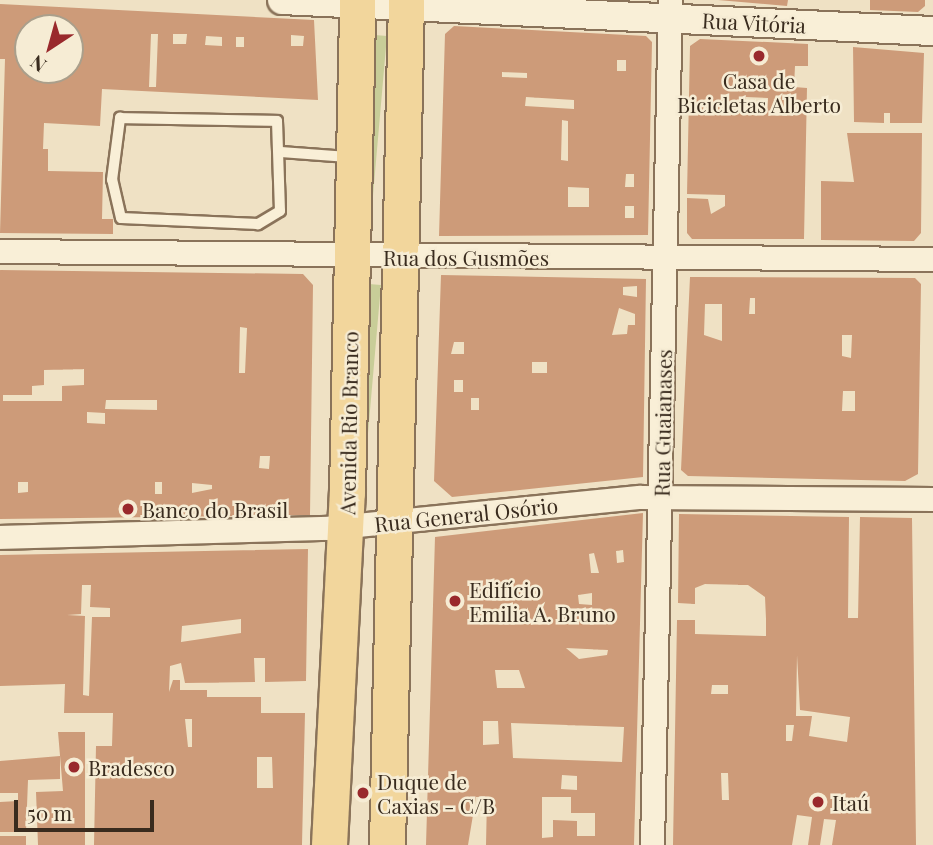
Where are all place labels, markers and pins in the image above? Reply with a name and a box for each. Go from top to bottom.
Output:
marker: Casa de Bicicletas Alberto [751,48,767,64]
place label: Casa de Bicicletas Alberto [677,67,841,117]
place label: Banco do Brasil [142,496,288,522]
marker: Banco do Brasil [120,501,136,517]
place label: Edifício Emilia A. Bruno [469,576,617,626]
marker: Edifício Emilia A. Bruno [447,593,463,609]
place label: Bradesco [88,754,175,780]
marker: Bradesco [66,759,82,775]
place label: Duque de Caxias - C/B [377,768,495,818]
marker: Duque de Caxias - C/B [355,785,371,801]
place label: Itaú [832,789,869,815]
marker: Itaú [810,794,826,810]

